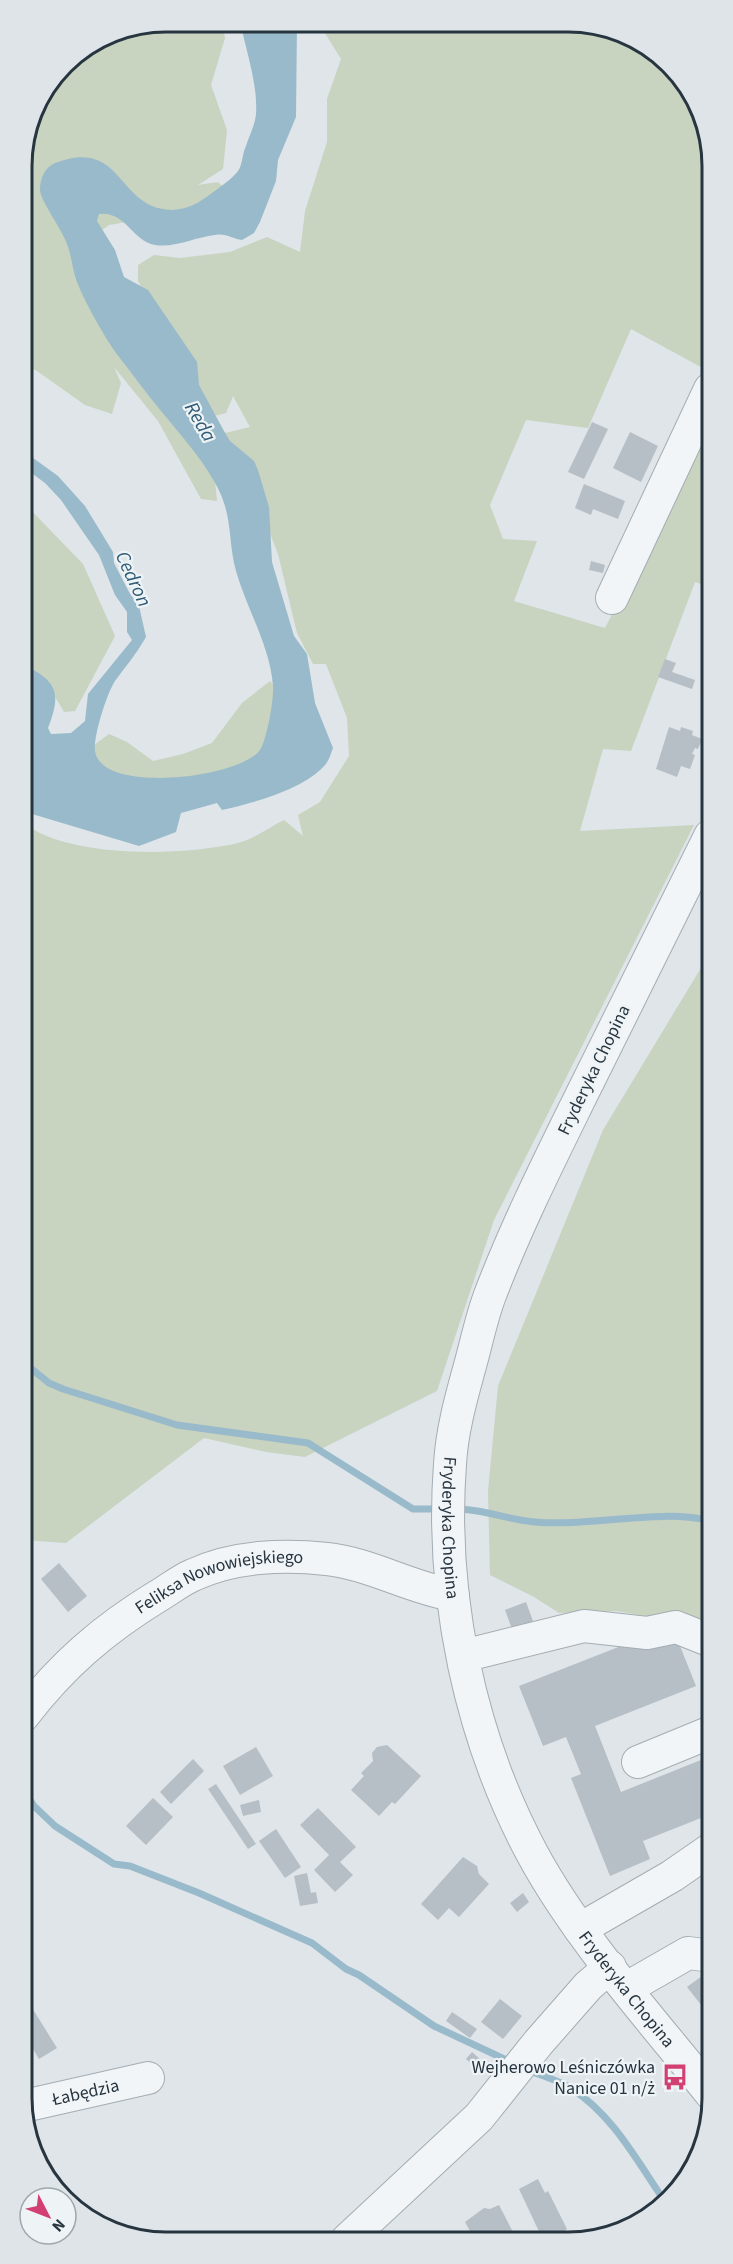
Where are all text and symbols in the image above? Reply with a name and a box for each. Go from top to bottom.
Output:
water label: Reda [177,397,223,447]
water label: Cedron [108,546,158,612]
street label: Fryderyka Chopina [552,1001,636,1139]
street label: Fryderyka Chopina [436,1456,466,1600]
street label: Feliksa Nowowiejskiego [130,1544,304,1620]
street label: Fryderyka Chopina [573,1926,681,2053]
place label: Wejherowo Leśniczówka Nanice 01 n/ż [471,2055,655,2101]
bus stop icon: Wejherowo Leśniczówka Nanice 01 n/ż [660,2062,690,2092]
street label: Łabędzia [48,2072,121,2112]
north arrow [18,2186,78,2246]
text: N [47,2214,70,2237]

